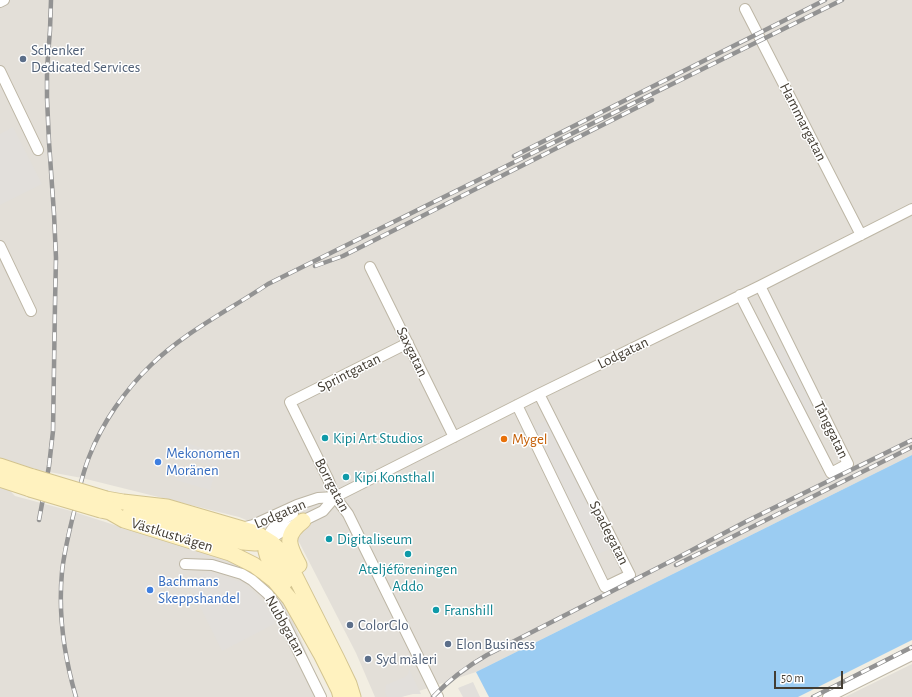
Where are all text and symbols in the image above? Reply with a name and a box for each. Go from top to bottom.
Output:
place label: Schenker Dedicated Services [31,41,140,76]
marker: Schenker Dedicated Services [18,54,28,64]
street label: Hammargatan [776,80,830,164]
street label: Saxgatan [392,324,432,380]
street label: Lodgatan [595,333,651,373]
street label: Sprintgatan [314,349,384,397]
street label: Tånggatan [809,398,853,462]
place label: Kipi Art Studios [333,429,423,447]
place label: Mygel [512,430,548,448]
marker: Kipi Art Studios [320,433,330,443]
marker: Mygel [499,434,509,444]
place label: Mekonomen Moränen [166,444,240,479]
street label: Borrgatan [310,455,354,515]
marker: Mekonomen Moränen [153,457,163,467]
place label: Kipi Konsthall [354,468,435,486]
marker: Kipi Konsthall [341,472,351,482]
street label: Lodgatan [251,495,309,533]
street label: Spadegatan [585,498,633,568]
street label: Västkustvägen [129,514,215,556]
place label: Digitaliseum [337,530,412,548]
marker: Digitaliseum [324,534,334,544]
marker: Ateljéföreningen Addo [403,549,413,559]
place label: Ateljéföreningen Addo [359,560,457,595]
place label: Bachmans Skeppshandel [158,572,240,607]
marker: Bachmans Skeppshandel [145,585,155,595]
street label: Nubbgatan [261,593,309,659]
place label: Franshill [444,601,494,619]
marker: Franshill [431,605,441,615]
place label: ColorGlo [358,616,409,634]
marker: ColorGlo [345,620,355,630]
place label: Elon Business [456,635,535,653]
marker: Elon Business [443,639,453,649]
place label: Syd måleri [376,650,437,668]
marker: Syd måleri [363,654,373,664]
scale bar [776,663,845,689]
text: 50 m [781,672,804,684]

